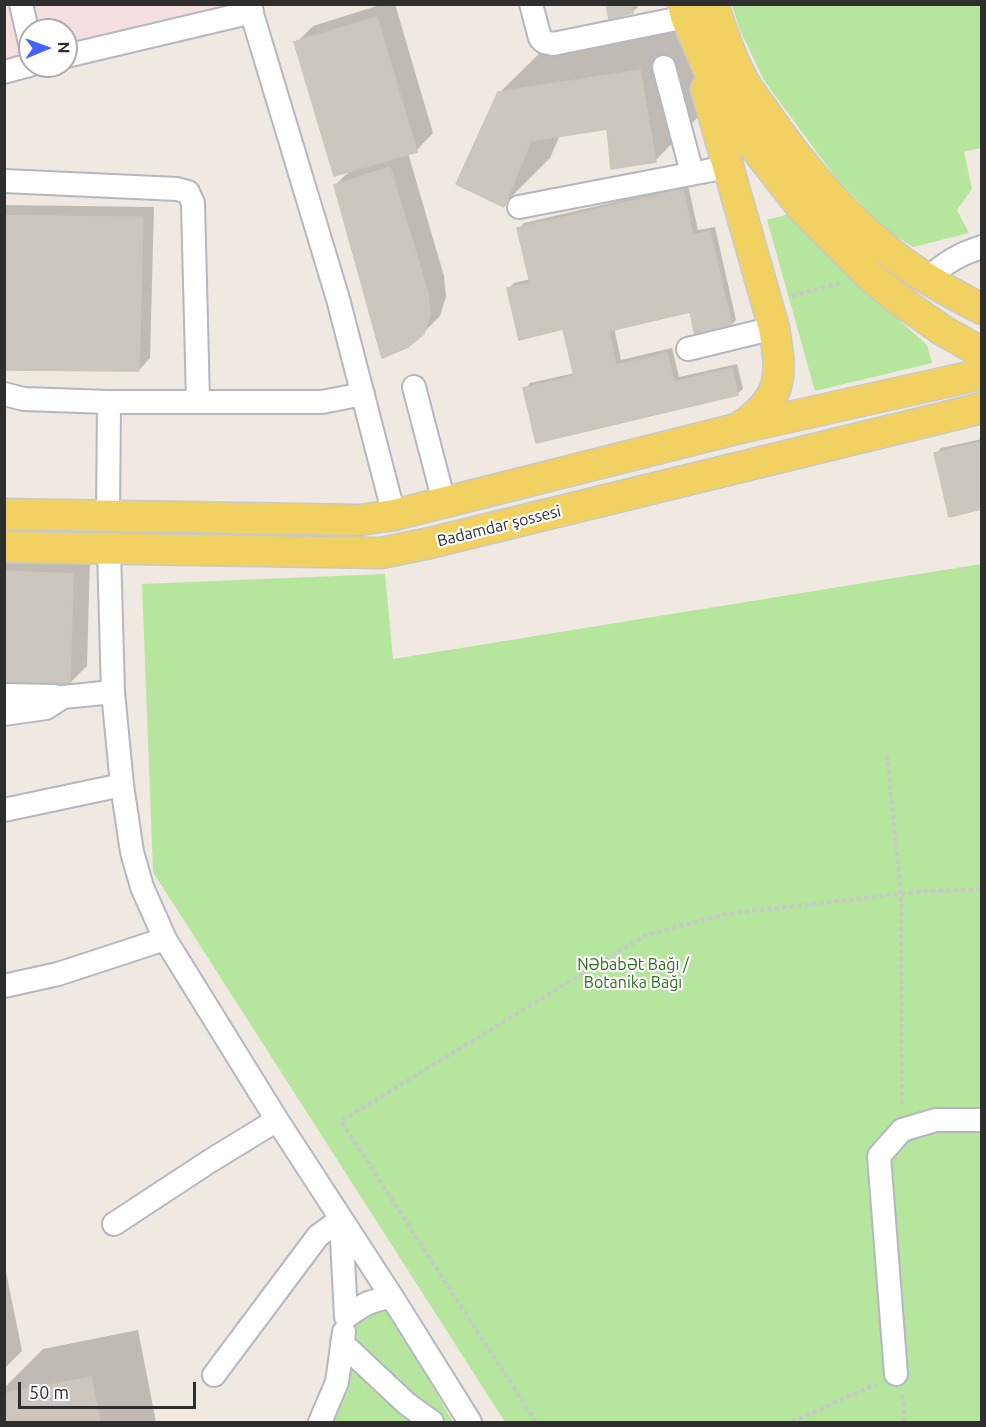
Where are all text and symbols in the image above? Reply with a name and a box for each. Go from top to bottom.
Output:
north arrow [18,18,78,78]
text: N [55,42,73,54]
street label: Badamdar şossesi [435,501,563,551]
park label: Nəbabət Bağı / Botanika Bağı [577,955,689,993]
scale bar [21,1370,200,1408]
text: 50 m [29,1382,69,1402]

